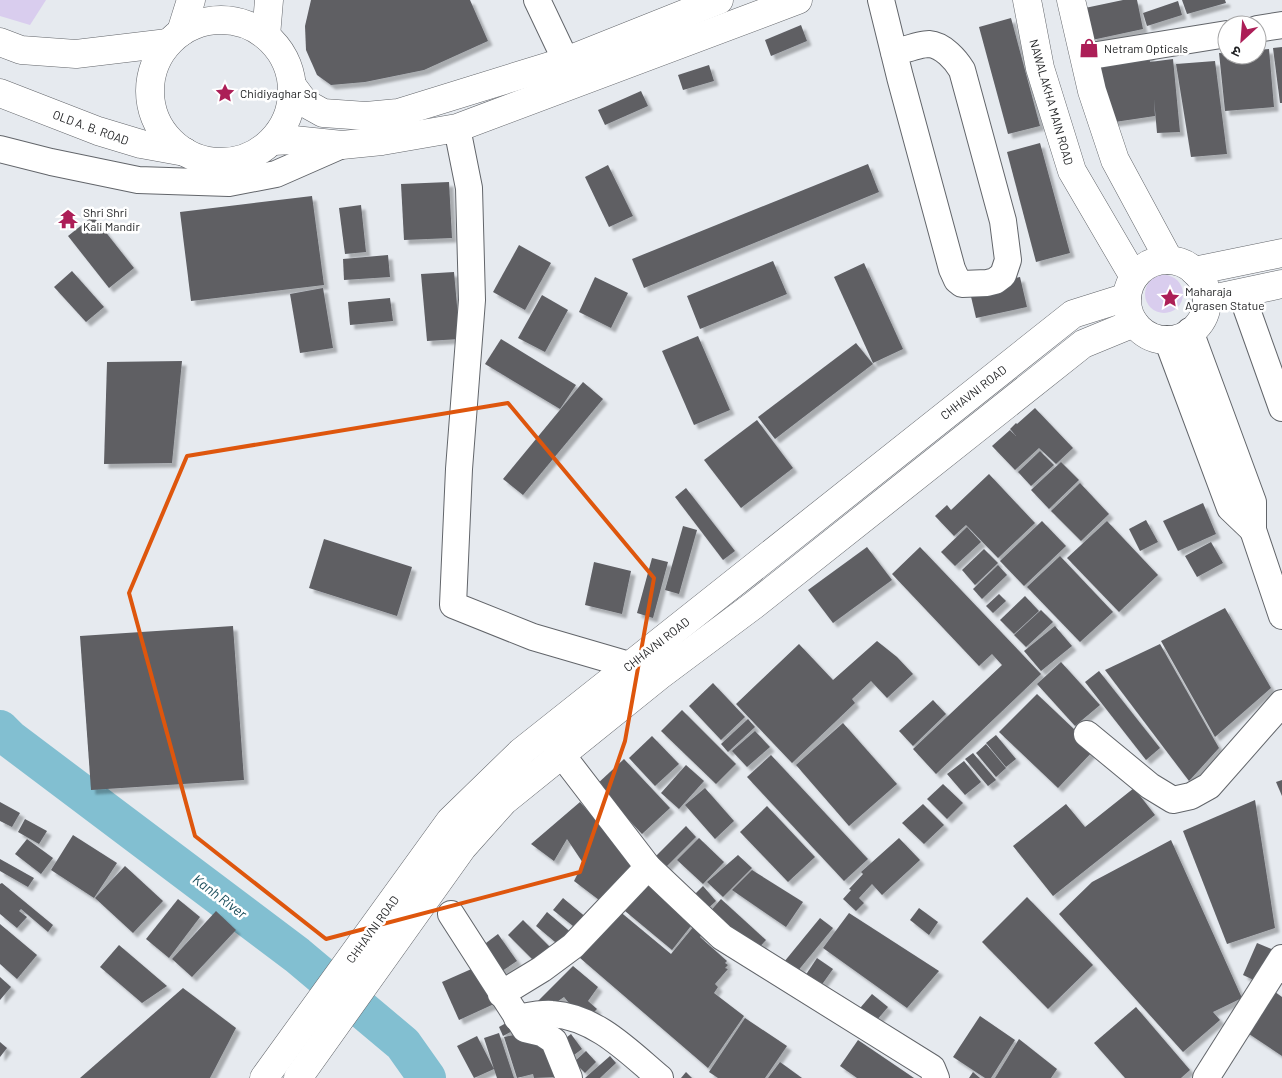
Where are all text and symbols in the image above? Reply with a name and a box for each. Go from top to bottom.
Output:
north arrow [1217,15,1267,65]
shop icon: Netram Opticals [1078,37,1100,59]
street label: NAWALAKHA MAIN ROAD [1027,38,1077,166]
place label: Netram Opticals [1104,41,1188,55]
text: उ [1228,42,1243,62]
place icon: Chidiyaghar Sq [214,82,236,104]
place label: Chidiyaghar Sq [240,86,317,100]
street label: OLD A. B. ROAD [51,107,131,147]
place label: Shri Shri Kali Mandir [83,205,140,233]
temple icon: Shri Shri Kali Mandir [57,208,79,230]
place label: Maharaja Agrasen Statue [1185,284,1265,312]
place icon: Maharaja Agrasen Statue [1159,287,1181,309]
street label: CHHAVNI ROAD [937,362,1009,422]
street label: CHHAVNI ROAD [620,614,692,674]
water label: Kanh River [190,870,251,922]
street label: CHHAVNI ROAD [343,893,401,965]

